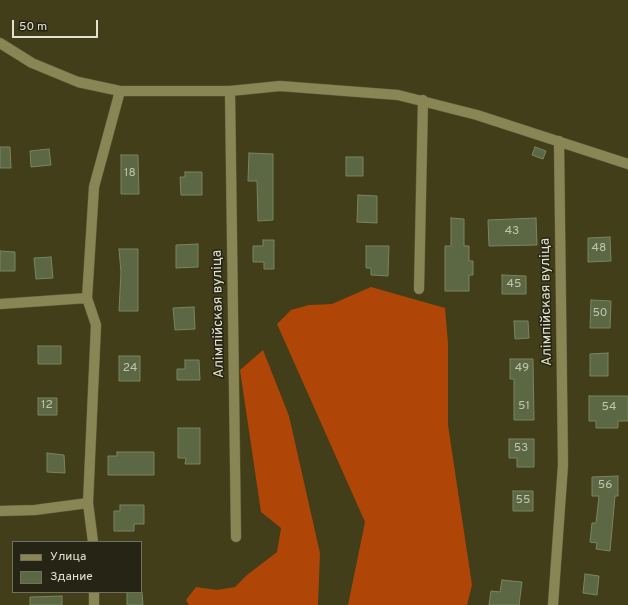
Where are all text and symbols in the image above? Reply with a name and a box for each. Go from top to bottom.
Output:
scale bar [14,12,100,38]
text: 50 m [19,19,47,35]
house number: 18 [124,167,136,181]
house number: 43 [505,225,519,239]
street label: Алімпійская вуліца [537,238,557,366]
house number: 48 [592,242,606,256]
street label: Алімпійская вуліца [209,250,229,378]
house number: 45 [507,278,521,292]
house number: 50 [592,307,608,321]
house number: 24 [123,362,137,376]
house number: 49 [515,362,529,376]
house number: 12 [41,399,53,413]
house number: 51 [518,400,530,414]
house number: 54 [601,401,617,415]
house number: 53 [514,442,528,456]
house number: 56 [598,479,612,493]
house number: 55 [516,494,530,508]
legend [12,541,142,593]
text: Улица [50,549,86,565]
text: Здание [50,569,93,585]

